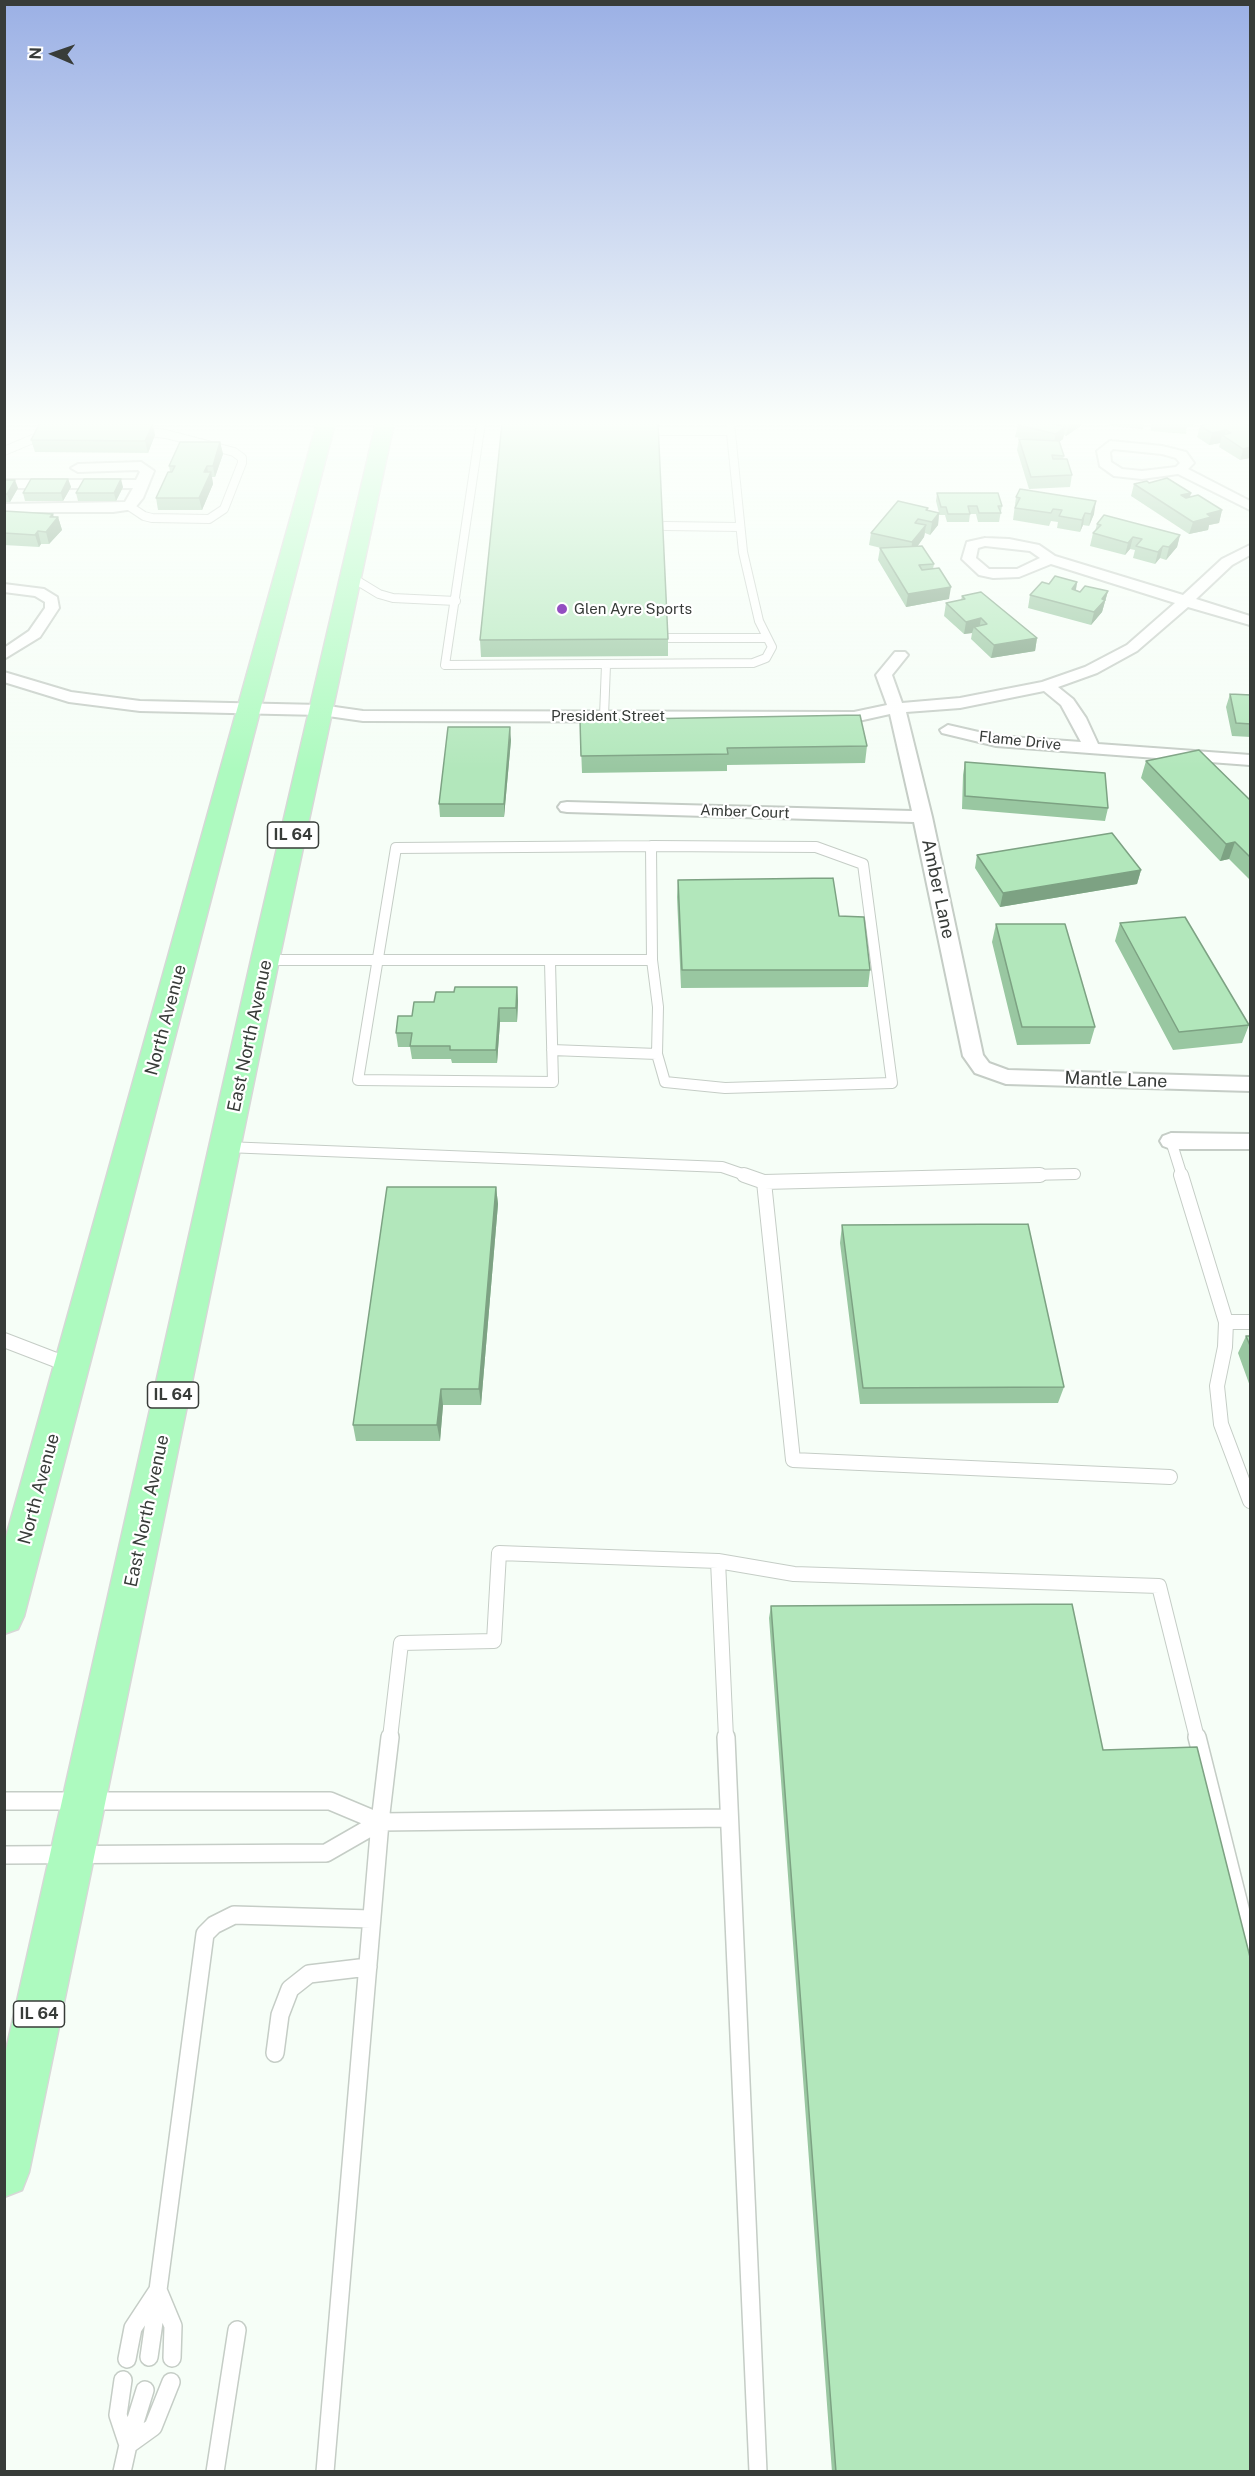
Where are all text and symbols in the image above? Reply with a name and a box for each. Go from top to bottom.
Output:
north arrow [24,24,84,84]
text: N [26,47,45,60]
place label: Glen Ayre Sports [574,600,692,618]
marker: Glen Ayre Sports [555,602,569,616]
street label: President Street [551,707,665,725]
street label: Flame Drive [978,728,1062,754]
street label: Amber Court [700,801,790,823]
road number: IL 64 [268,822,318,848]
street label: Amber Lane [917,837,959,941]
street label: East North Avenue [223,958,277,1114]
street label: North Avenue [141,962,191,1078]
street label: Mantle Lane [1064,1067,1168,1093]
road number: IL 64 [148,1382,198,1408]
street label: North Avenue [14,1431,64,1547]
street label: East North Avenue [120,1433,174,1589]
road number: IL 64 [14,2001,64,2027]

